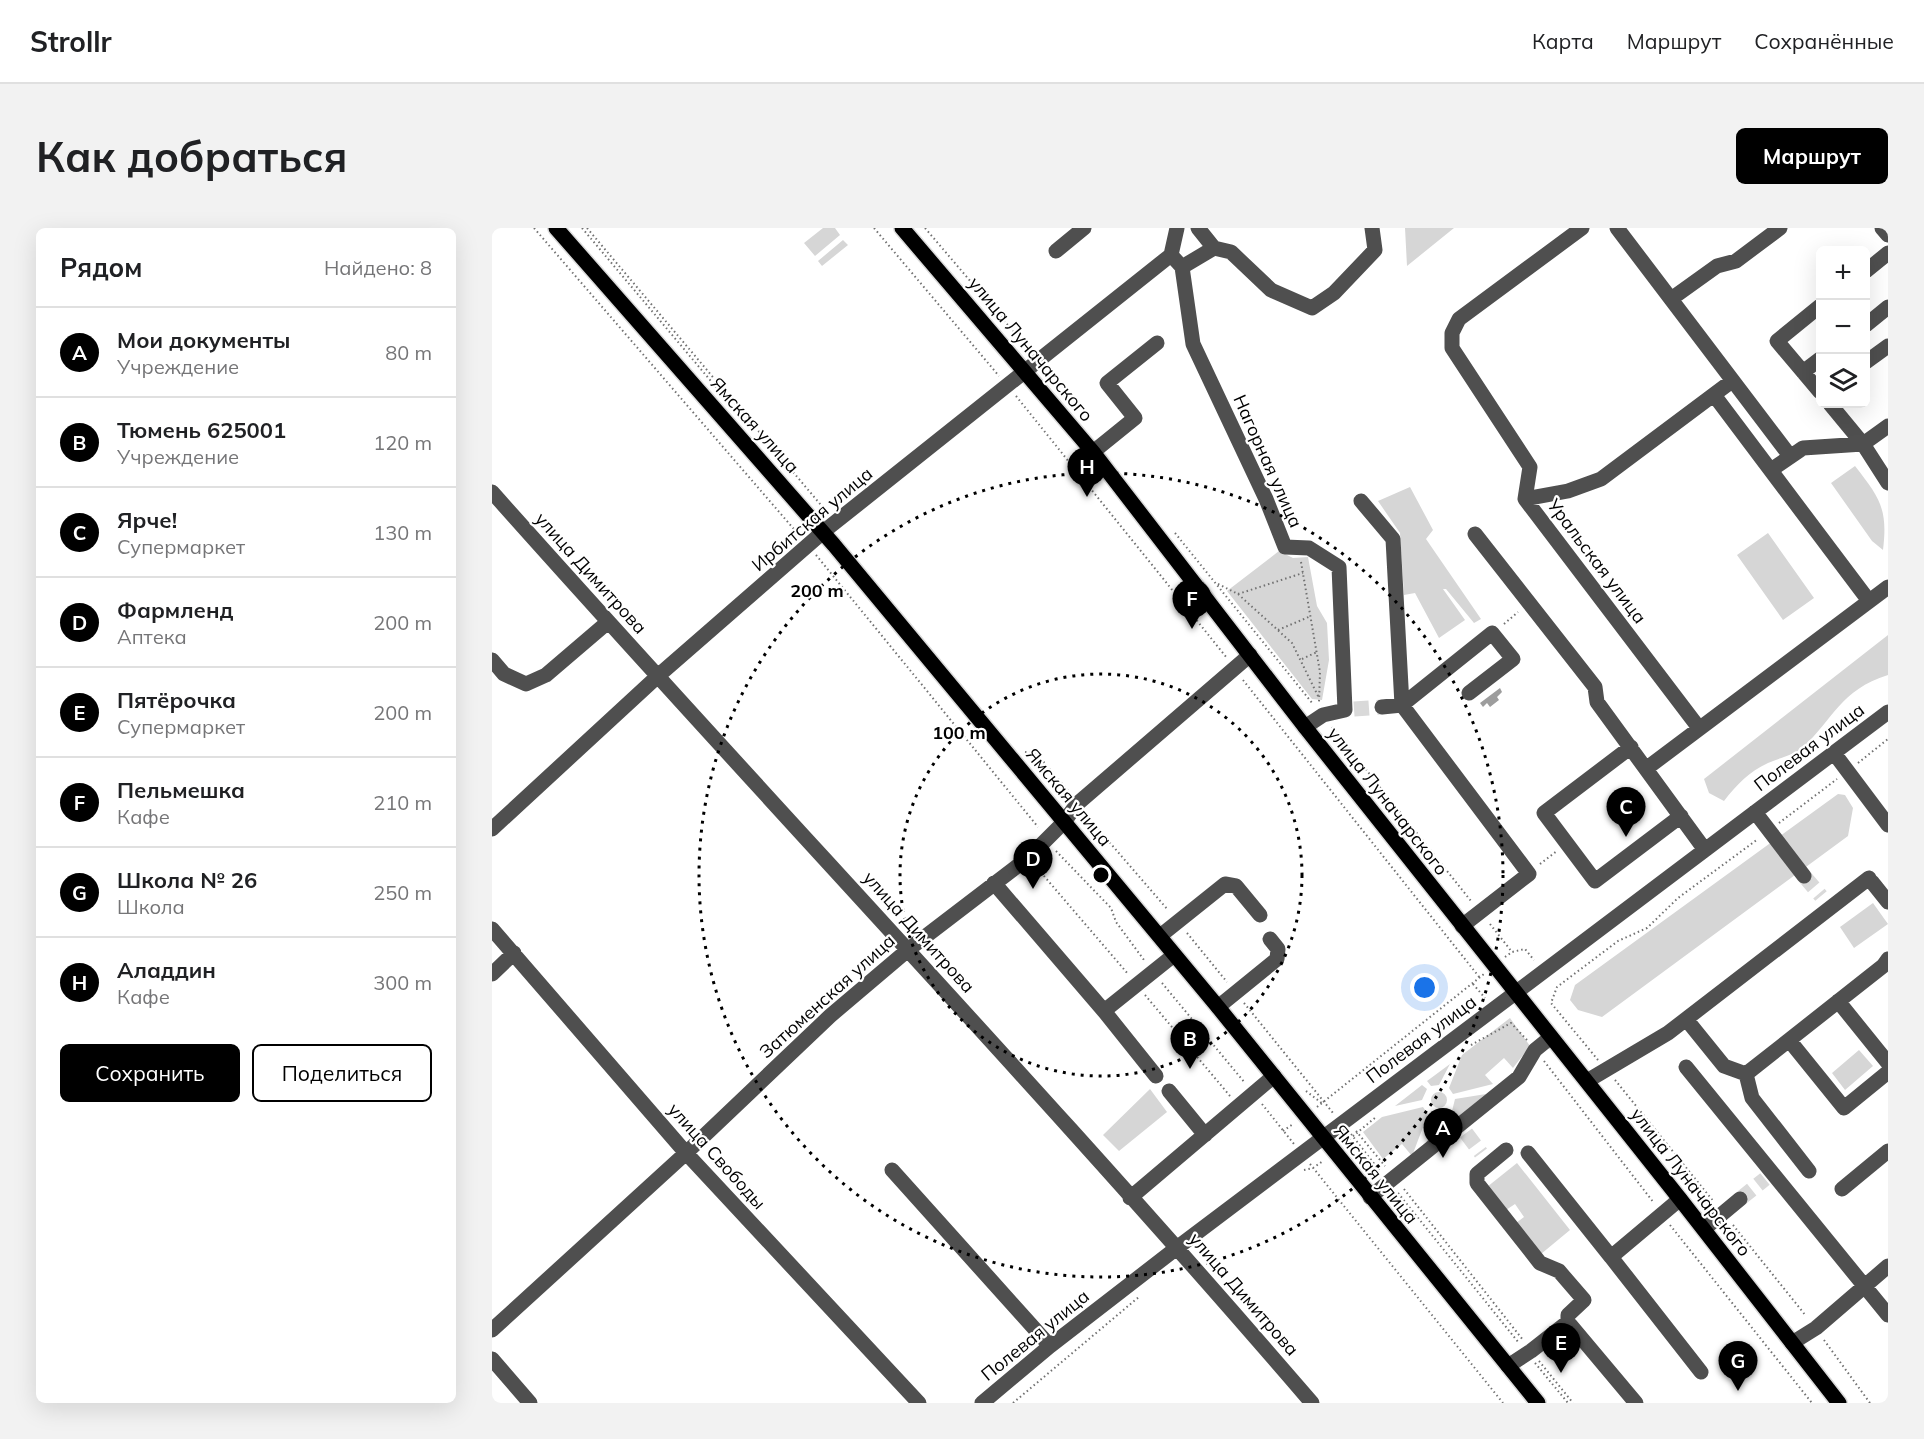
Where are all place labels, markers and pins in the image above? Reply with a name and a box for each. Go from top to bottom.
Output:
pin: H [1068,448,1106,497]
pin: F [1172,580,1212,629]
pin: C [1606,788,1646,837]
pin: D [1014,840,1052,889]
centre of rings [1091,865,1111,885]
pin: B [1170,1020,1210,1069]
pin: A [1424,1108,1462,1158]
pin: E [1542,1324,1580,1373]
pin: G [1718,1342,1758,1391]

